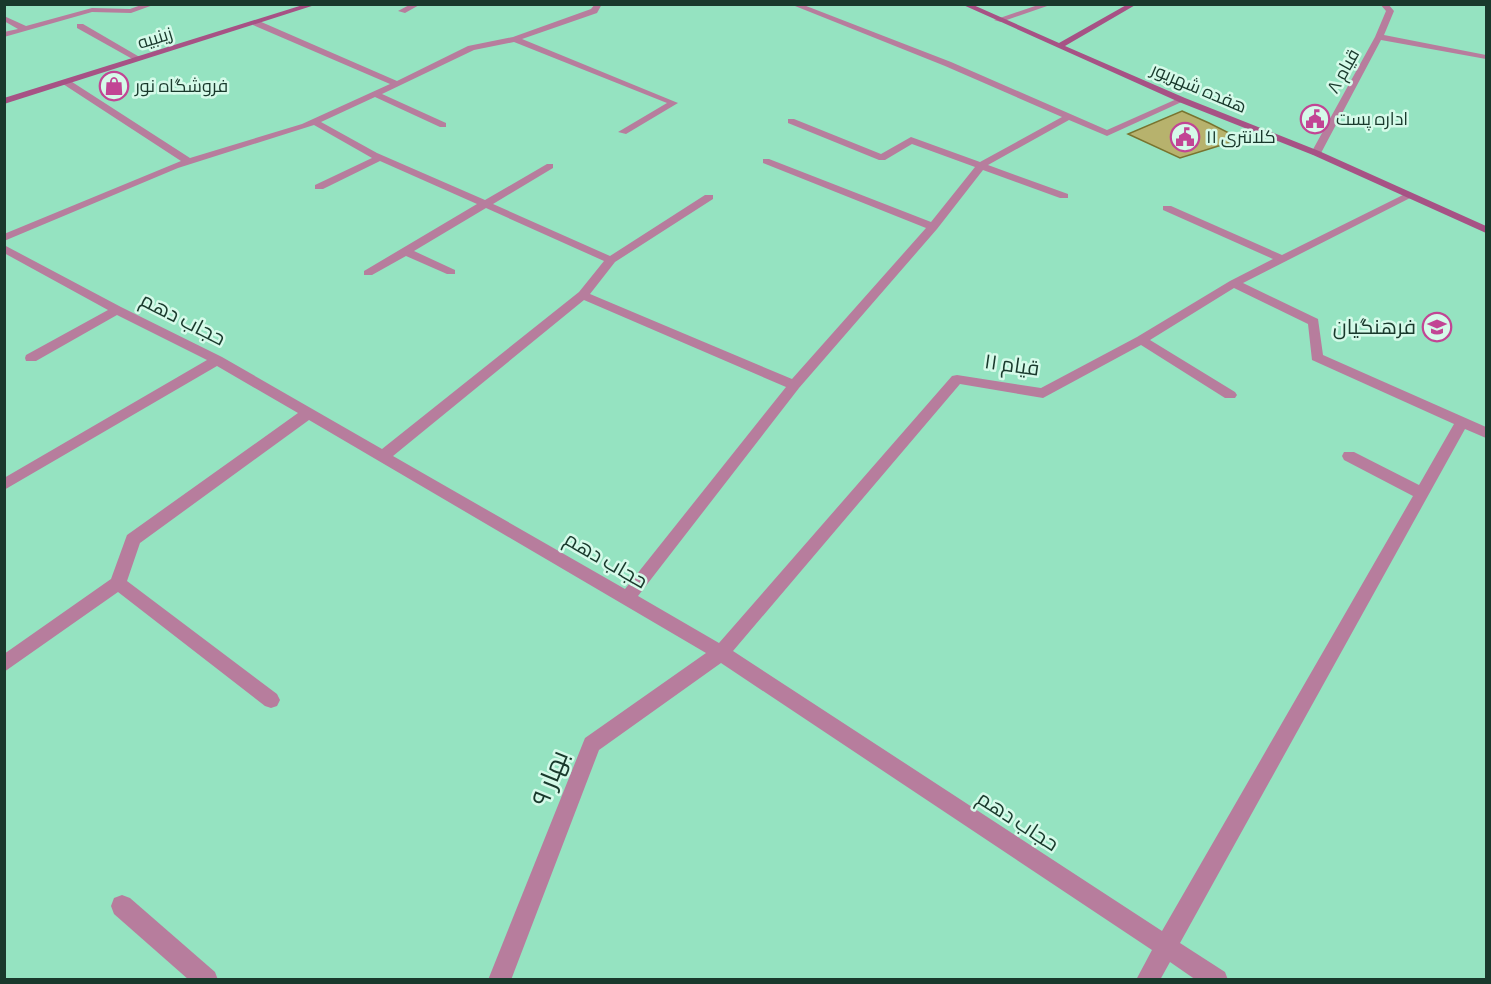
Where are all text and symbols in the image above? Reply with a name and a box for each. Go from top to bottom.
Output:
street label: زینبیه [135,22,175,54]
street label: قیام ۸ [1322,45,1365,98]
street label: هفده شهریور [1147,58,1250,118]
shop icon: فروشگاه نور [98,70,130,102]
place label: فروشگاه نور [134,75,228,97]
public building icon: اداره پست [1299,103,1331,135]
place label: اداره پست [1336,108,1408,131]
public building icon: کلانتری ۱۱ [1169,121,1201,153]
place label: کلانتری ۱۱ [1206,126,1276,148]
street label: حجاب دهم [136,287,230,352]
school or university icon: فرهنگیان [1421,311,1453,343]
place label: فرهنگیان [1333,314,1416,340]
street label: قیام ۱۱ [983,348,1041,383]
street label: حجاب دهم [559,526,652,595]
street label: بهار ۹ [525,746,575,810]
street label: حجاب دهم [972,785,1064,858]

